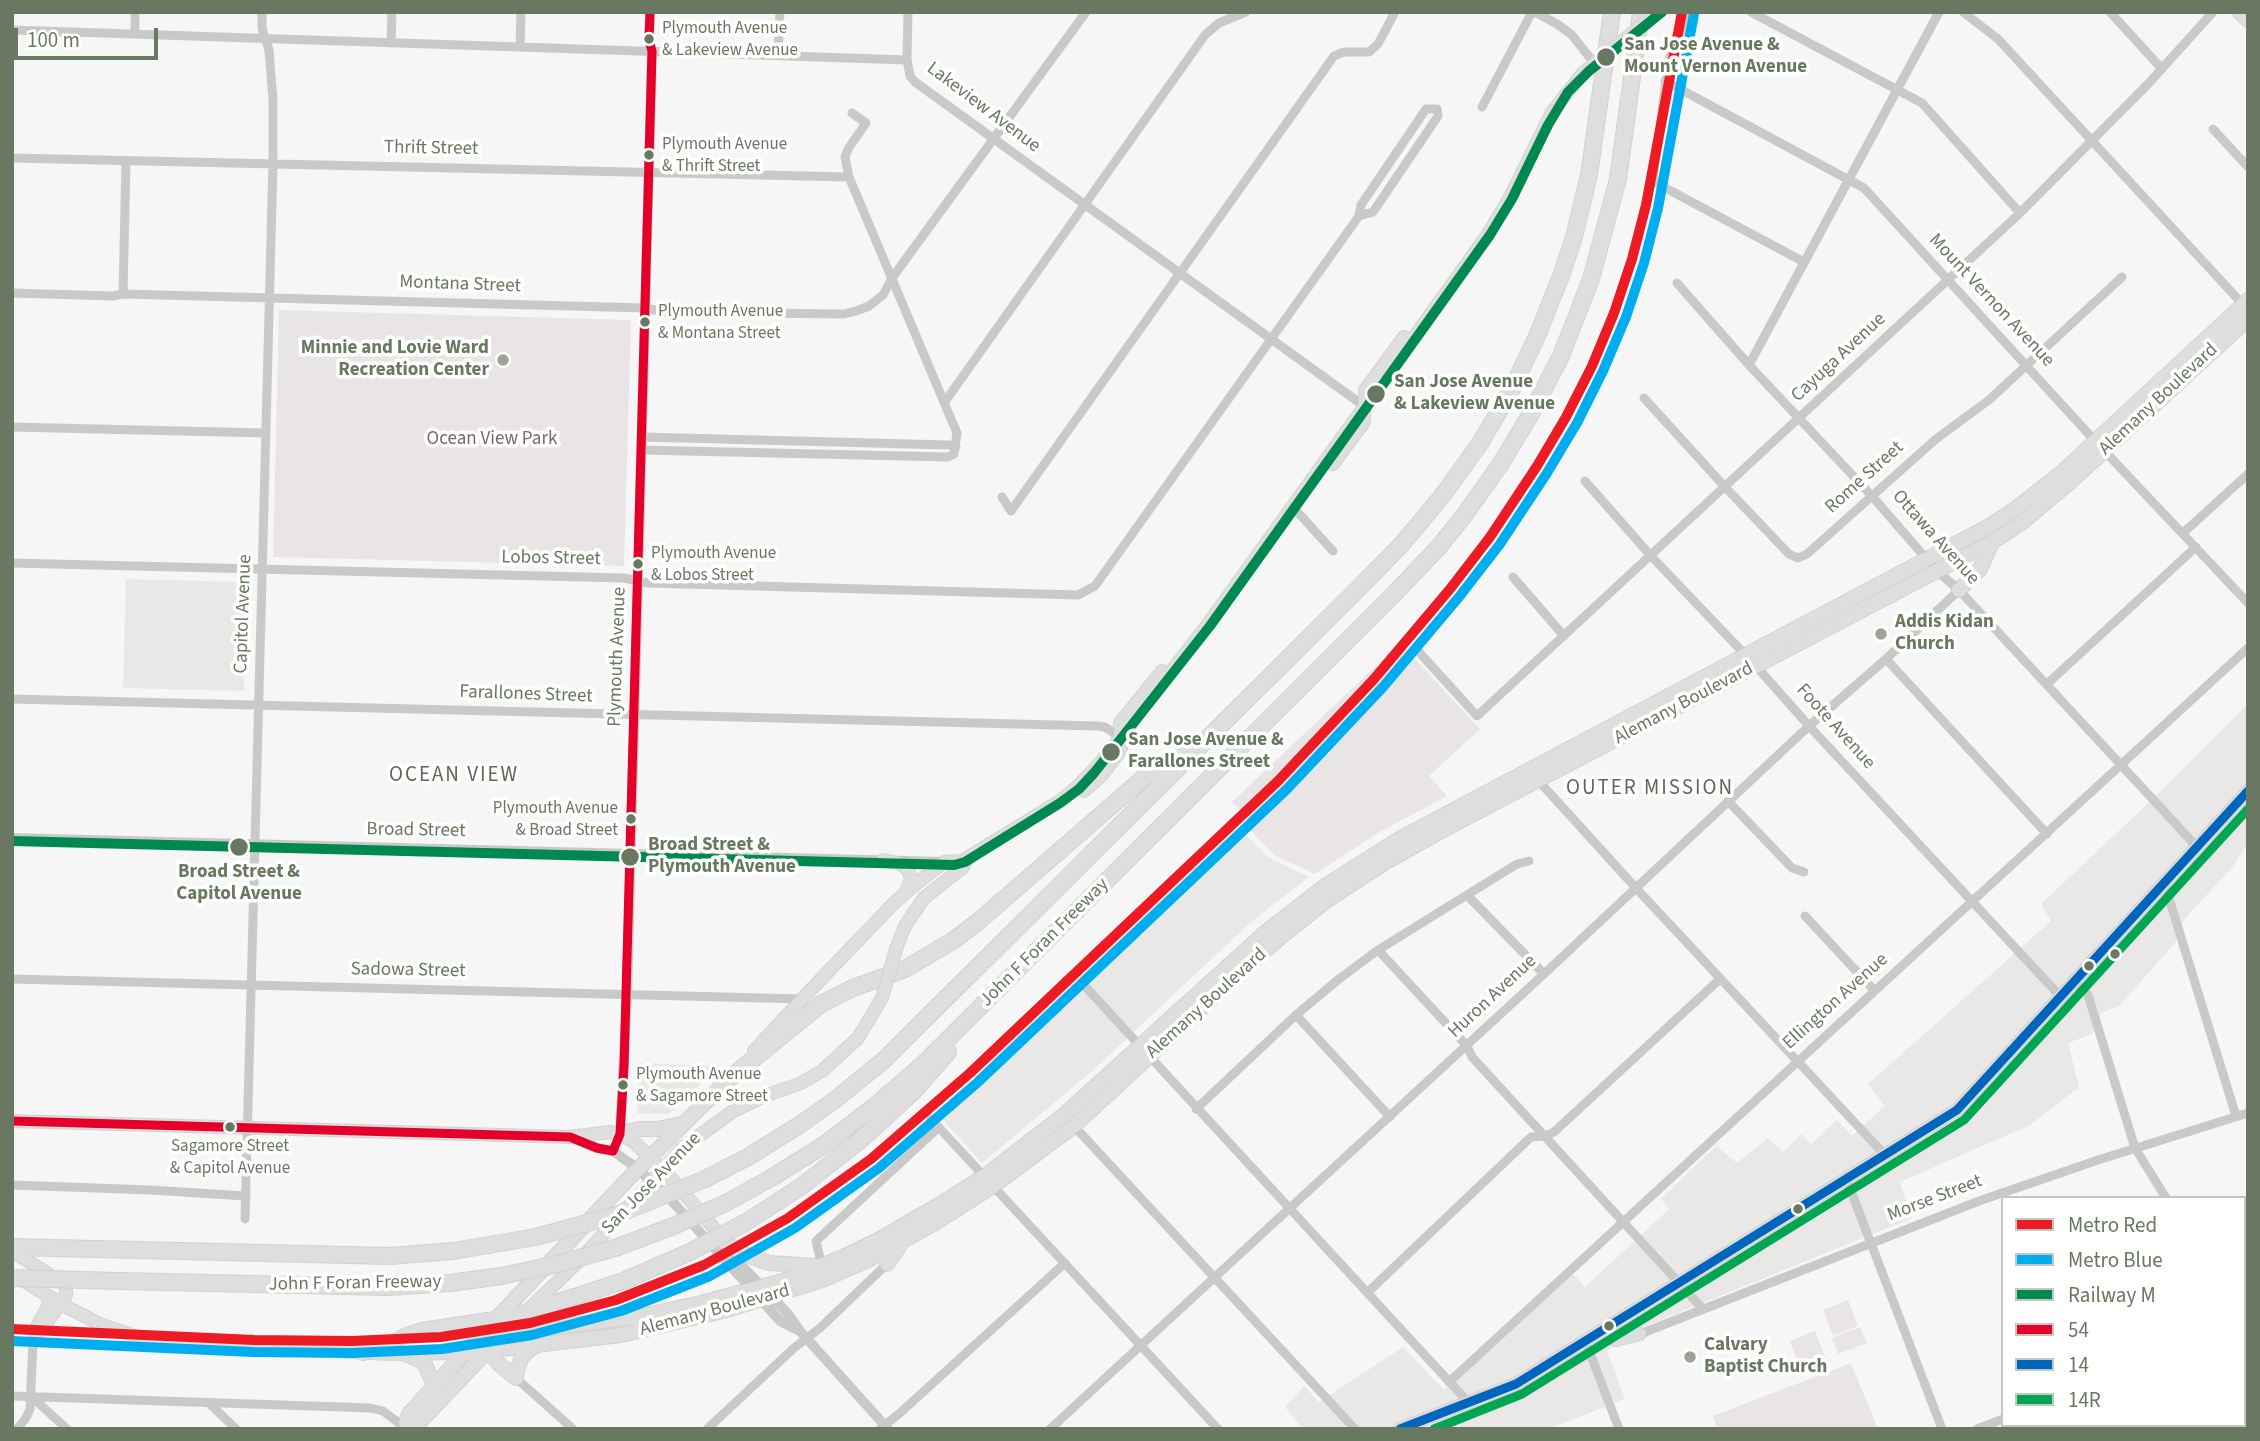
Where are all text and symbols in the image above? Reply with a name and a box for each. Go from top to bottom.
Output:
scale bar [18,14,161,58]
place label: Plymouth Avenue & Lakeview Avenue [662,19,798,59]
text: 100 m [27,25,80,55]
marker: Plymouth Avenue & Lakeview Avenue [642,32,656,46]
place label: San Jose Avenue & Mount Vernon Avenue [1624,35,1807,79]
marker: San Jose Avenue & Mount Vernon Avenue [1595,46,1617,68]
street label: Lakeview Avenue [922,58,1044,158]
place label: Plymouth Avenue & Thrift Street [662,135,787,175]
street label: Thrift Street [384,137,478,161]
marker: Plymouth Avenue & Thrift Street [642,148,656,162]
street label: Mount Vernon Avenue [1923,230,2059,372]
street label: Montana Street [399,271,521,299]
place label: Plymouth Avenue & Montana Street [658,302,783,342]
street label: Cayuga Avenue [1787,308,1891,408]
marker: Plymouth Avenue & Montana Street [638,315,652,329]
place label: Minnie and Lovie Ward Recreation Center [301,338,489,382]
street label: Alemany Boulevard [2095,339,2223,461]
marker: Minnie and Lovie Ward Recreation Center [495,352,511,368]
place label: San Jose Avenue & Lakeview Avenue [1394,372,1555,416]
marker: San Jose Avenue & Lakeview Avenue [1365,383,1387,405]
park label: Ocean View Park [427,429,557,451]
street label: Rome Street [1821,437,1909,519]
street label: Ottawa Avenue [1886,486,1984,590]
place label: Plymouth Avenue & Lobos Street [651,544,776,584]
street label: Lobos Street [501,547,601,571]
street label: Capitol Avenue [231,554,257,674]
marker: Plymouth Avenue & Lobos Street [631,557,645,571]
street label: Plymouth Avenue [604,587,632,727]
place label: Addis Kidan Church [1895,612,1994,656]
marker: Addis Kidan Church [1873,626,1889,642]
street label: Alemany Boulevard [1611,658,1757,750]
street label: Foote Avenue [1791,679,1879,775]
street label: Farallones Street [459,681,593,709]
place label: San Jose Avenue & Farallones Street [1128,730,1284,774]
marker: San Jose Avenue & Farallones Street [1100,741,1122,763]
district label: OCEAN VIEW [390,763,518,789]
district label: OUTER MISSION [1568,776,1732,802]
place label: Plymouth Avenue & Broad Street [493,799,618,839]
marker: Plymouth Avenue & Broad Street [624,812,638,826]
street label: Broad Street [366,819,466,843]
place label: Broad Street & Plymouth Avenue [648,835,796,879]
marker: Broad Street & Capitol Avenue [228,836,250,858]
marker: Broad Street & Plymouth Avenue [619,846,641,868]
place label: Broad Street & Capitol Avenue [176,862,302,906]
street label: John F Foran Freeway [976,874,1114,1012]
street label: Alemany Boulevard [1142,944,1272,1064]
unlabelled marker [2108,947,2122,961]
street label: Ellington Avenue [1779,949,1893,1055]
street label: Huron Avenue [1444,950,1542,1044]
street label: Sadowa Street [350,959,466,983]
unlabelled marker [2082,959,2096,973]
place label: Plymouth Avenue & Sagamore Street [636,1065,768,1105]
marker: Plymouth Avenue & Sagamore Street [616,1078,630,1092]
marker: Sagamore Street & Capitol Avenue [223,1120,237,1134]
street label: San Jose Avenue [598,1128,706,1240]
place label: Sagamore Street & Capitol Avenue [170,1137,290,1177]
street label: Morse Street [1885,1171,1985,1227]
legend [2001,1196,2246,1427]
unlabelled marker [1791,1202,1805,1216]
text: Metro Red [2068,1210,2157,1240]
text: Metro Blue [2068,1245,2163,1275]
street label: John F Foran Freeway [268,1271,442,1297]
street label: Alemany Boulevard [638,1280,792,1342]
text: Railway M [2068,1280,2156,1310]
text: 54 [2068,1315,2089,1345]
unlabelled marker [1602,1319,1616,1333]
place label: Calvary Baptist Church [1704,1335,1827,1379]
marker: Calvary Baptist Church [1682,1349,1698,1365]
text: 14 [2068,1350,2089,1380]
text: 14R [2068,1385,2101,1415]

